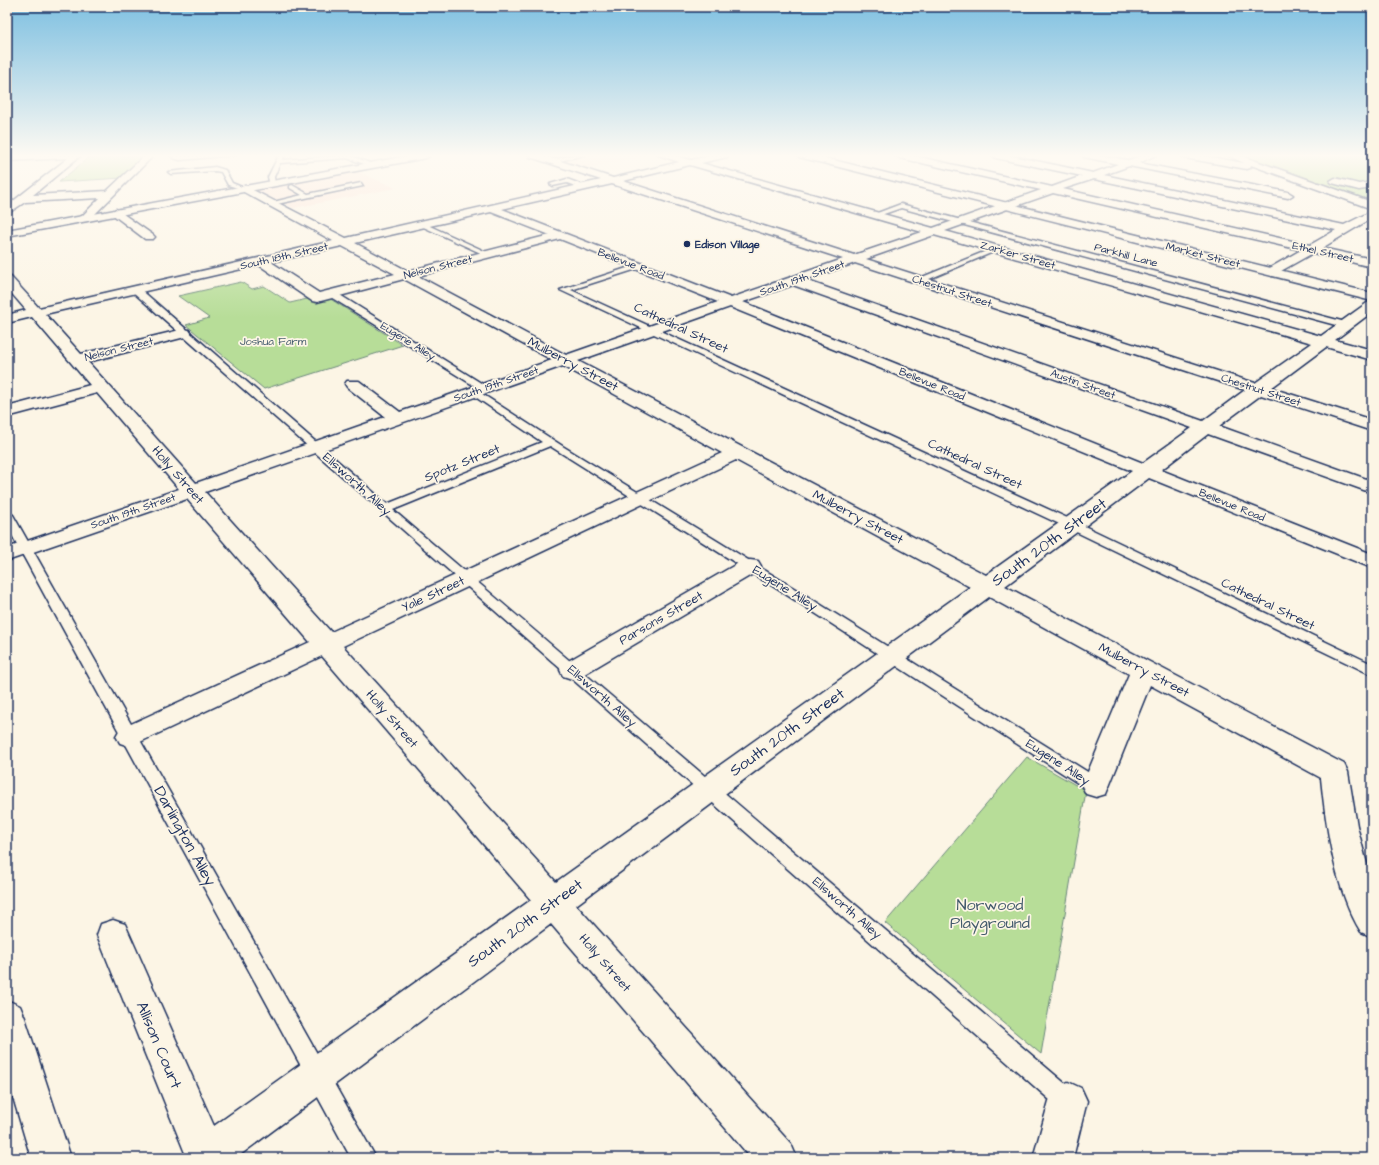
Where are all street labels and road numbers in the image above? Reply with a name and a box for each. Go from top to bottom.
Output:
street label: Zarker Street [979,237,1058,273]
street label: South 18th Street [239,238,330,273]
street label: Market Street [1164,238,1242,272]
street label: Ethel Street [1291,238,1356,266]
street label: Parkhill Lane [1093,239,1159,271]
street label: Bellevue Road [596,244,667,284]
street label: Nelson Street [402,251,474,283]
street label: South 19th Street [757,256,847,300]
street label: Chestnut Street [910,271,994,311]
street label: Cathedral Street [631,298,732,358]
street label: Eugene Alley [377,318,438,365]
street label: Mulberry Street [524,332,622,397]
street label: Nelson Street [83,333,155,365]
street label: South 19th Street [451,362,541,406]
street label: Bellevue Road [897,364,968,404]
street label: Austin Street [1048,365,1118,403]
street label: Chestnut Street [1219,370,1303,410]
street label: Cathedral Street [925,434,1026,494]
street label: Spotz Street [422,439,503,486]
street label: Holly Street [147,442,209,509]
street label: Ellsworth Alley [318,448,395,520]
street label: Mulberry Street [809,485,907,550]
street label: Bellevue Road [1197,485,1268,525]
street label: South 19th Street [88,489,178,533]
street label: South 20th Street [987,492,1112,591]
street label: Eugene Alley [749,561,821,616]
street label: Yale Street [398,571,468,617]
street label: Cathedral Street [1218,573,1319,635]
street label: Parsons Street [616,586,707,649]
street label: Mulberry Street [1095,638,1193,703]
street label: Ellsworth Alley [563,661,641,732]
street label: South 20th Street [725,682,850,781]
street label: Holly Street [361,686,423,753]
street label: Eugene Alley [1022,734,1094,790]
street label: Darlington Alley [148,782,222,891]
street label: South 20th Street [463,873,588,972]
street label: Ellsworth Alley [808,873,886,944]
street label: Holly Street [574,930,636,997]
street label: Allison Court [131,998,187,1093]

